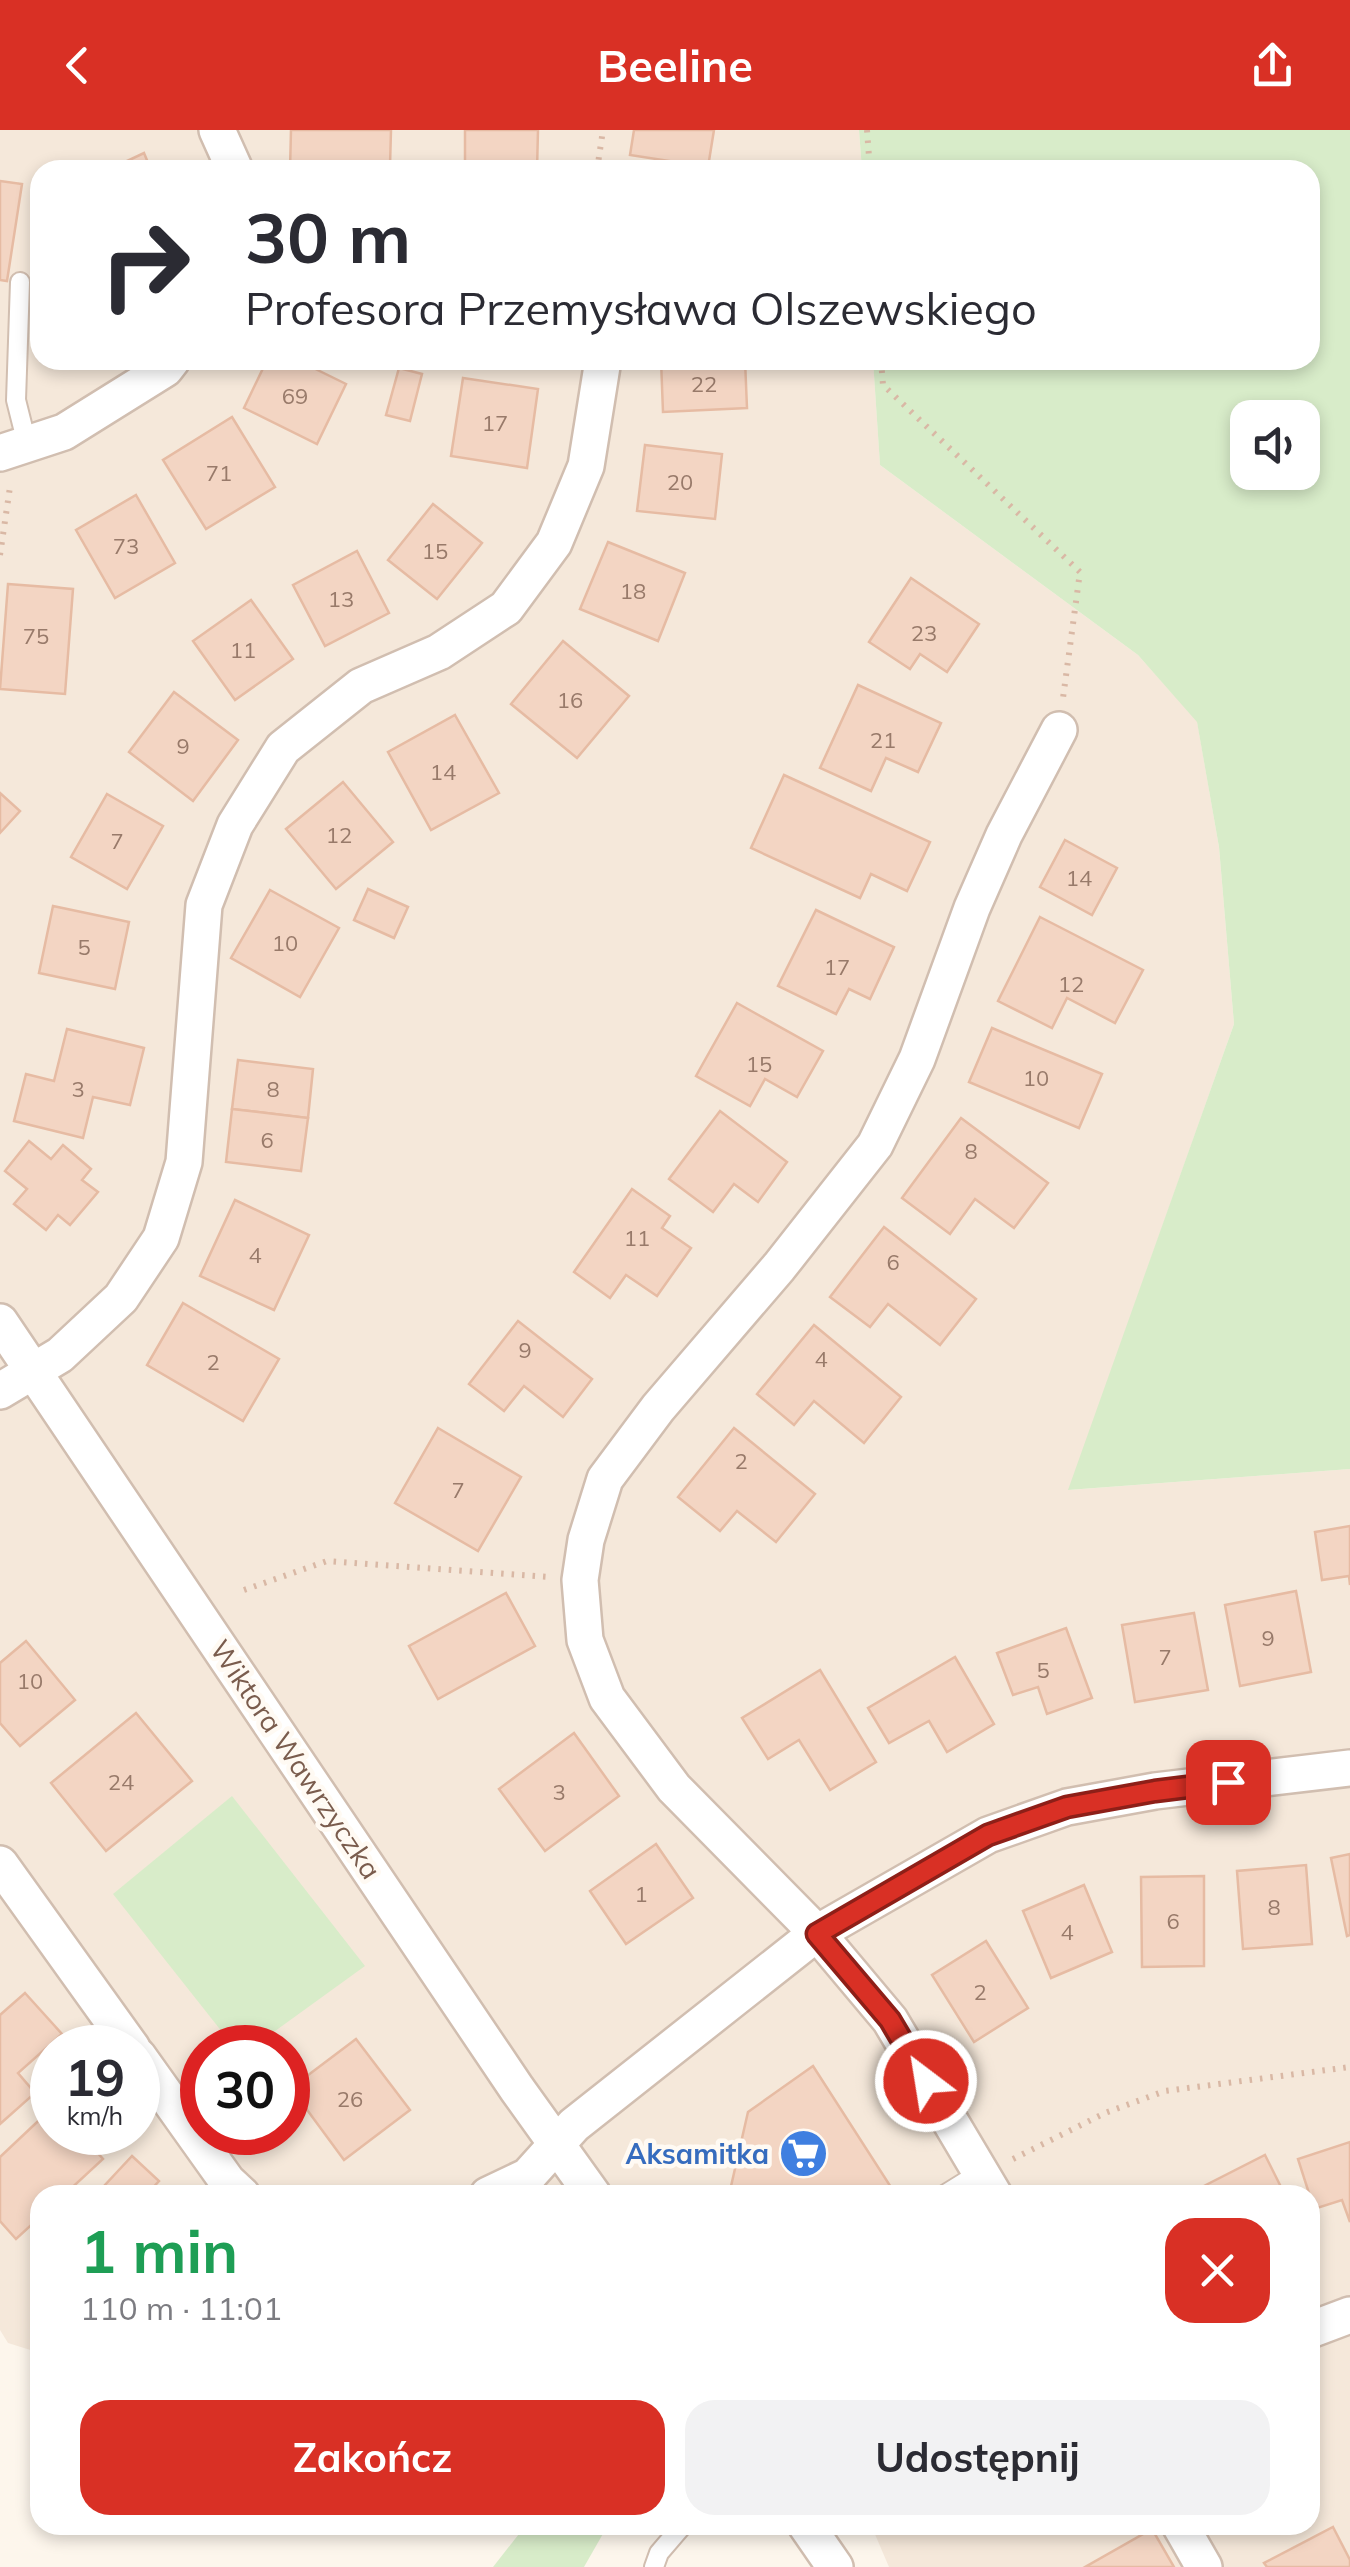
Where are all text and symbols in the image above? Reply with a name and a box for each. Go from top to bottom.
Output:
text: Beeline [597,37,753,93]
icon: back [50,38,105,93]
icon: share [1245,38,1300,93]
text: 30 m [245,193,411,281]
icon: right [80,200,210,330]
text: Profesora Przemysława Olszewskiego [245,280,1037,336]
house number: 22 [691,370,717,398]
house number: 69 [282,382,308,410]
map controls [1230,400,1320,490]
button: sound [1230,400,1320,490]
house number: 17 [482,409,508,437]
house number: 71 [206,459,232,487]
house number: 20 [667,468,693,496]
house number: 73 [113,532,139,560]
house number: 15 [422,537,448,565]
house number: 18 [620,577,646,605]
house number: 13 [328,585,354,613]
house number: 23 [911,619,937,647]
house number: 75 [23,622,49,650]
house number: 11 [230,636,256,664]
house number: 16 [557,686,583,714]
house number: 21 [870,726,896,754]
house number: 9 [176,732,190,760]
house number: 14 [430,758,456,786]
house number: 12 [326,821,352,849]
house number: 7 [110,827,124,855]
house number: 14 [1066,864,1092,892]
house number: 10 [272,929,298,957]
house number: 5 [77,933,91,961]
house number: 17 [824,953,850,981]
house number: 12 [1058,970,1084,998]
house number: 15 [746,1050,772,1078]
house number: 10 [1023,1064,1049,1092]
house number: 3 [71,1075,85,1103]
house number: 8 [266,1075,280,1103]
house number: 6 [260,1126,274,1154]
house number: 8 [964,1137,978,1165]
house number: 11 [624,1224,650,1252]
house number: 4 [248,1241,262,1269]
house number: 6 [886,1248,900,1276]
house number: 9 [518,1336,532,1364]
house number: 4 [814,1345,828,1373]
house number: 2 [206,1348,220,1376]
house number: 2 [734,1447,748,1475]
house number: 7 [451,1476,465,1504]
house number: 9 [1261,1624,1275,1652]
street label: Wiktora Wawrzyczka [203,1633,389,1885]
house number: 7 [1158,1643,1172,1671]
house number: 5 [1036,1656,1050,1684]
house number: 10 [17,1667,43,1695]
pin [1186,1740,1271,1825]
icon: arrive [1201,1755,1256,1810]
house number: 24 [108,1768,134,1796]
house number: 3 [552,1778,566,1806]
house number: 1 [634,1880,648,1908]
house number: 8 [1267,1893,1281,1921]
house number: 6 [1166,1907,1180,1935]
house number: 4 [1060,1918,1074,1946]
house number: 2 [973,1978,987,2006]
speed limit sign: 30 [180,2025,310,2155]
position arrow [874,2029,978,2133]
text: 19 [65,2046,125,2109]
house number: 26 [337,2085,363,2113]
text: km/h [67,2100,123,2131]
supermarket icon: Aksamitka [778,2127,830,2179]
place label: Aksamitka [626,2136,769,2171]
text: 1 min [80,2213,238,2288]
button: close [1165,2218,1270,2323]
text: 110 m · 11:01 [80,2288,282,2328]
button: Zakończ [80,2400,665,2515]
button: Udostępnij [685,2400,1270,2515]

